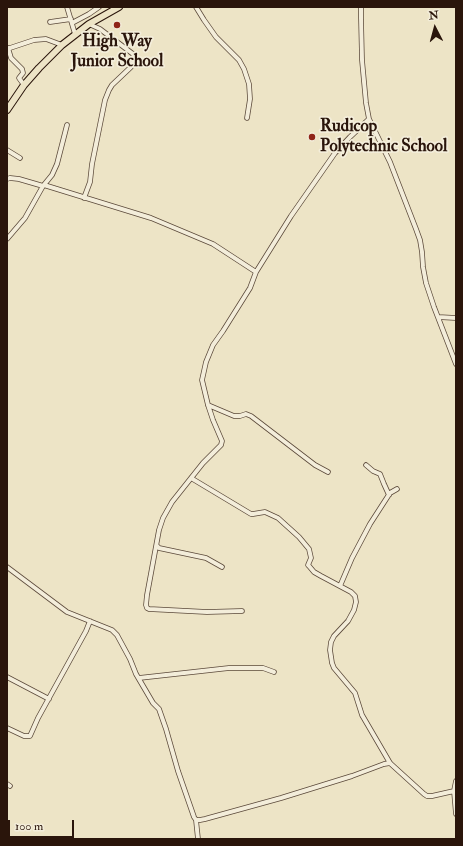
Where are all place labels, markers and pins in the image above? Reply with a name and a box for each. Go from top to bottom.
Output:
marker: High Way Junior School [112,20,122,30]
place label: High Way Junior School [71,32,163,72]
place label: Rudicop Polytechnic School [320,117,447,157]
marker: Rudicop Polytechnic School [307,132,317,142]

